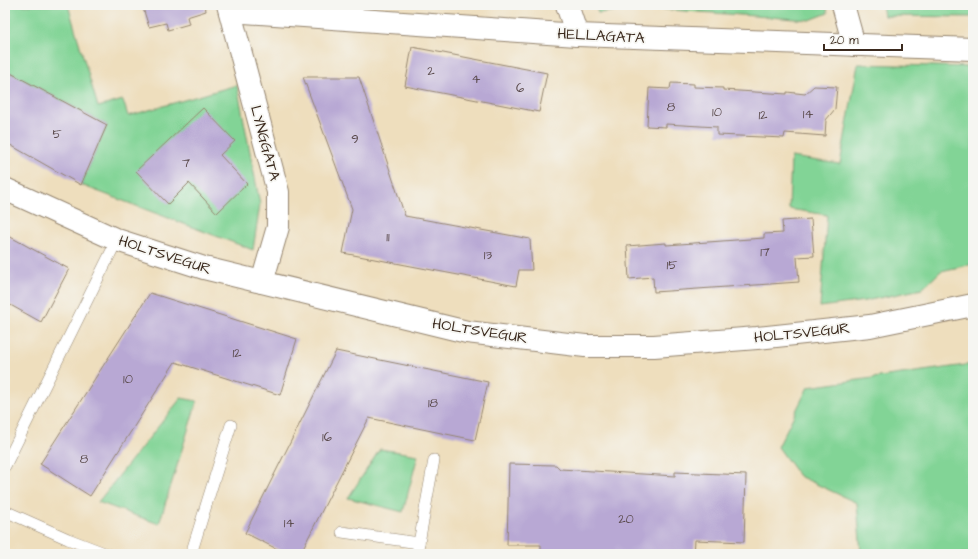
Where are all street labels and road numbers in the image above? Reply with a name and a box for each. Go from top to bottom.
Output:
street label: HELLAGATA [557,23,646,49]
street label: LYNGGATA [245,103,285,183]
street label: HOLTSVEGUR [116,230,214,280]
street label: HOLTSVEGUR [431,313,529,349]
street label: HOLTSVEGUR [753,318,851,348]

